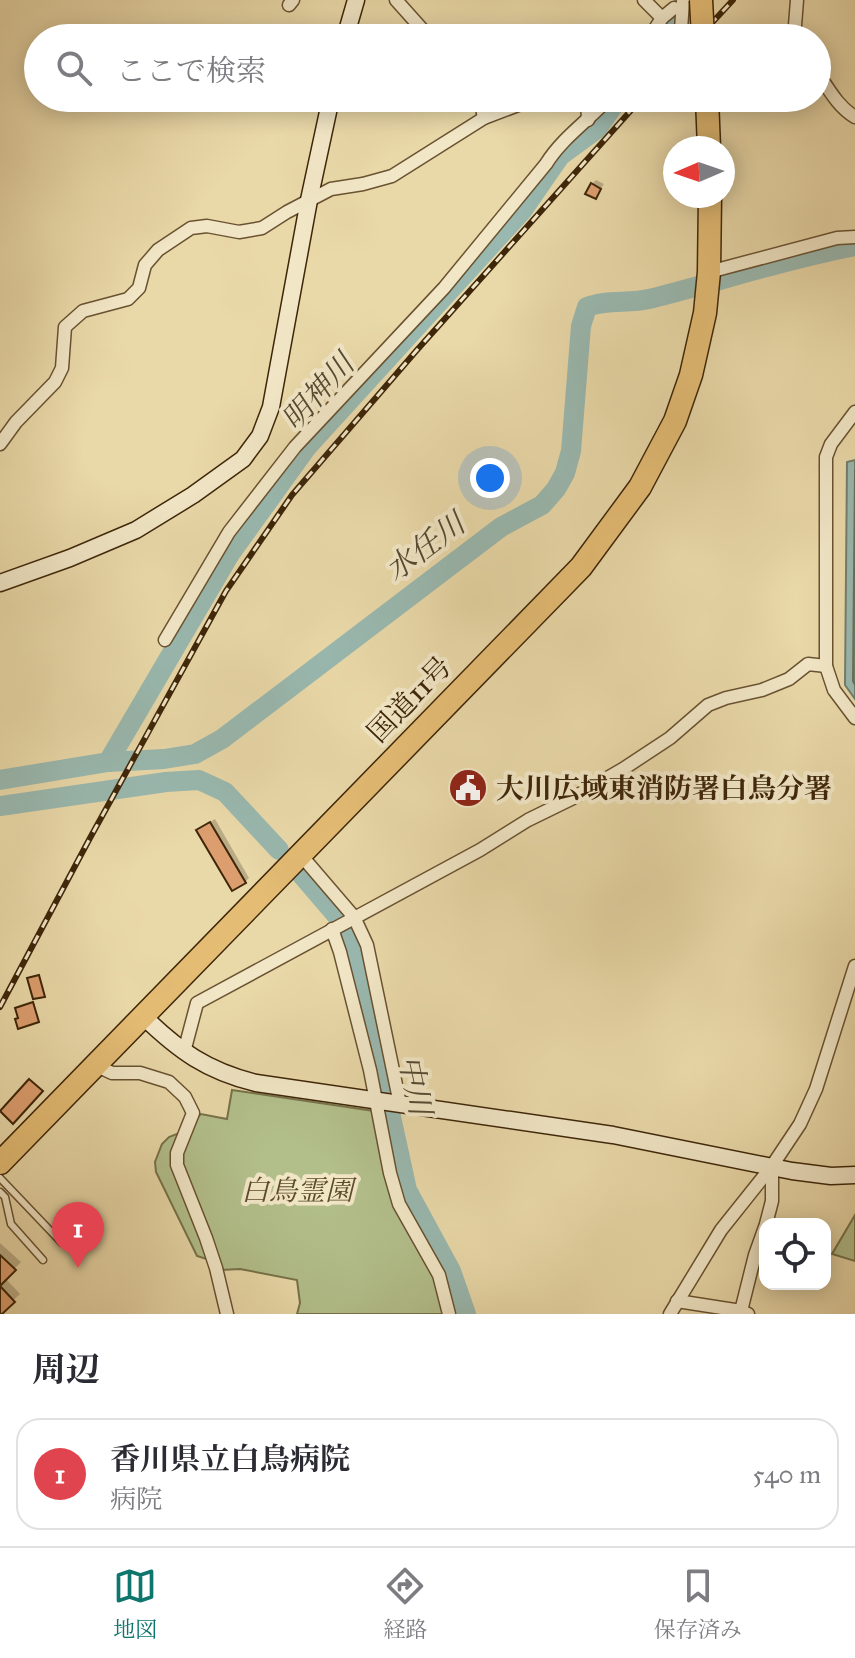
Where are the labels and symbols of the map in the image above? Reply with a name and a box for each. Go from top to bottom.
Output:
north arrow [663,136,735,208]
water label: 明神川 [275,344,363,437]
your location [470,458,510,498]
water label: 水任川 [378,504,474,588]
street label: 国道11号 [360,649,459,750]
public building icon: 大川広域東消防署白鳥分署 [447,767,489,809]
place label: 大川広域東消防署白鳥分署 [496,771,832,806]
water label: 中川 [391,1052,439,1121]
park label: 白鳥霊園 [241,1173,357,1208]
pin: 1 [52,1202,104,1268]

